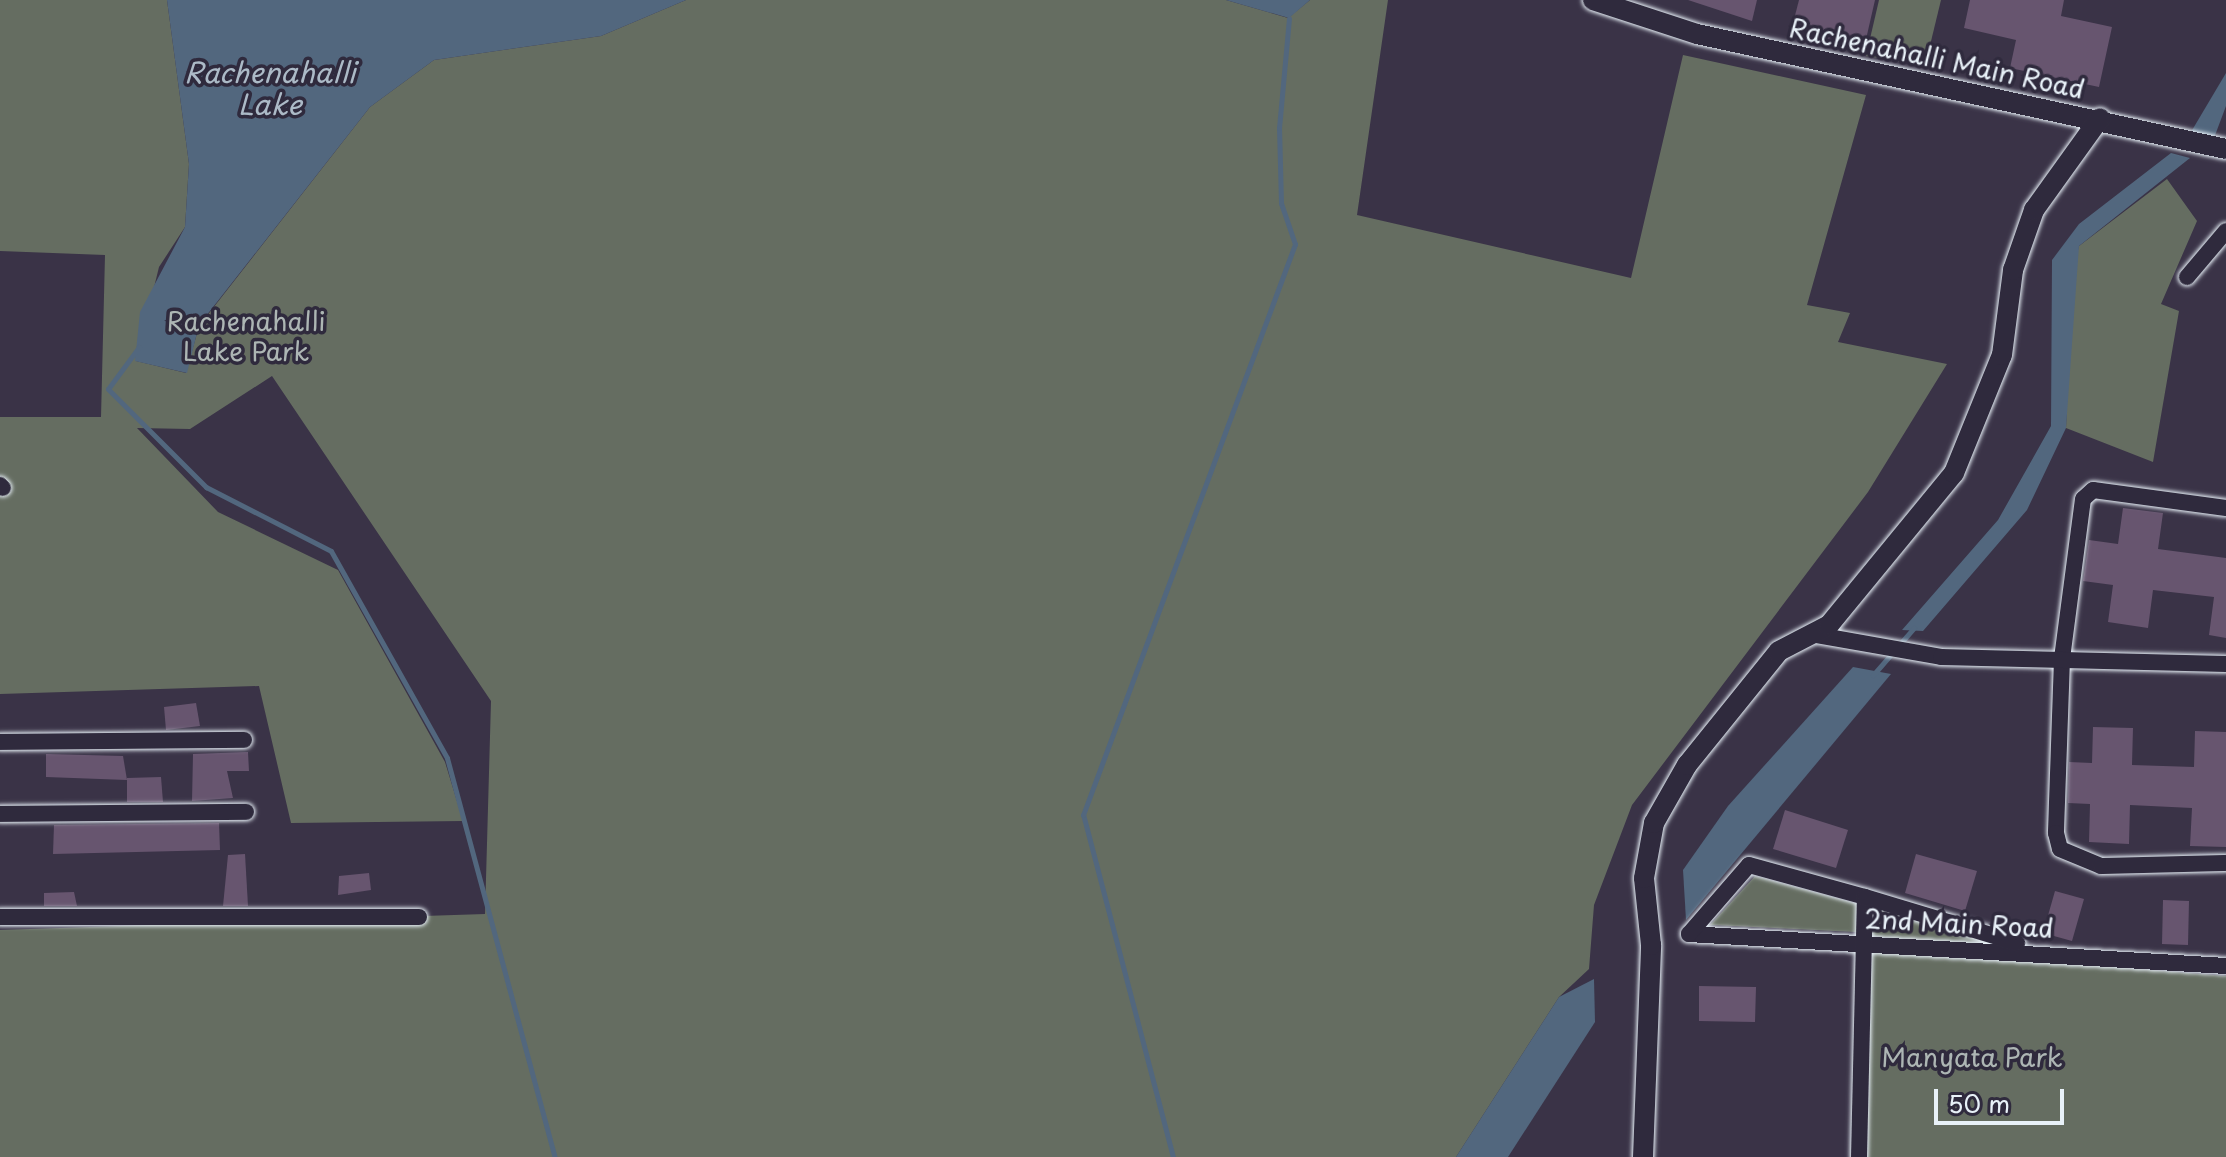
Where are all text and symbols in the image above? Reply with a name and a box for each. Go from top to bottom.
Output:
street label: Rachenahalli Main Road [1786,11,2088,105]
water label: Rachenahalli Lake [184,55,356,121]
park label: Rachenahalli Lake Park [166,305,326,366]
street label: 2nd Main Road [1862,902,2056,944]
park label: Manyata Park [1881,1041,2063,1073]
scale bar [1938,1073,2068,1123]
text: 50 m [1948,1085,2010,1121]

